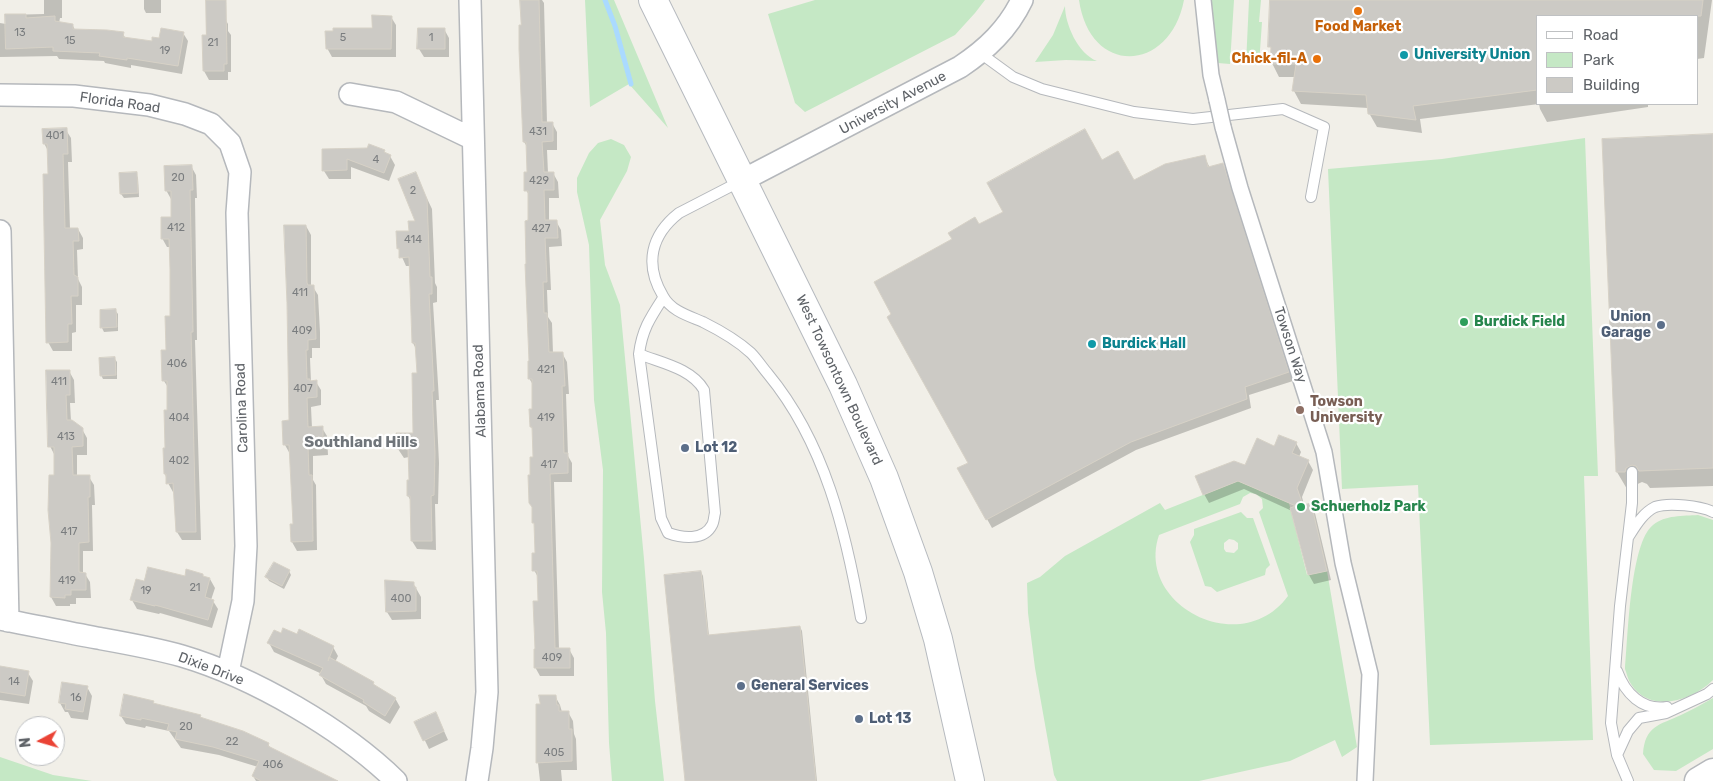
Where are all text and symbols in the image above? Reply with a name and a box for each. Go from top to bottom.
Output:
marker: Food Market [1352,5,1364,17]
legend [1536,15,1698,105]
place label: Food Market [1315,19,1401,35]
house number: 13 [14,26,26,40]
text: Road [1583,26,1619,44]
house number: 5 [340,31,346,45]
house number: 1 [429,31,433,45]
house number: 15 [64,34,76,48]
house number: 21 [207,36,219,50]
house number: 19 [159,44,171,58]
place label: University Union [1414,47,1530,63]
marker: University Union [1398,49,1410,61]
place label: Chick-fil-A [1232,51,1307,67]
text: Park [1583,51,1614,69]
marker: Chick-fil-A [1311,53,1323,65]
street label: University Avenue [837,68,949,138]
text: Building [1583,76,1640,94]
street label: Florida Road [79,89,161,117]
house number: 431 [529,125,547,139]
house number: 401 [46,129,64,143]
house number: 4 [373,153,379,167]
house number: 20 [171,171,185,185]
house number: 429 [529,174,549,188]
house number: 2 [410,184,416,198]
house number: 412 [167,221,185,235]
house number: 427 [532,222,550,236]
house number: 414 [404,233,422,247]
house number: 411 [292,286,308,300]
street label: West Towsontown Boulevard [792,292,886,468]
street label: Towson Way [1270,305,1310,385]
place label: Union Garage [1601,309,1651,342]
place label: Burdick Field [1474,314,1565,330]
marker: Burdick Field [1458,316,1470,328]
marker: Union Garage [1655,319,1667,331]
house number: 409 [292,324,312,338]
place label: Burdick Hall [1102,336,1186,352]
marker: Burdick Hall [1086,338,1098,350]
street label: Alabama Road [470,344,490,438]
house number: 406 [167,357,187,371]
street label: Carolina Road [232,363,252,453]
house number: 421 [537,363,555,377]
house number: 411 [51,375,67,389]
house number: 407 [293,382,313,396]
place label: Towson University [1310,394,1383,427]
marker: Towson University [1294,404,1306,416]
house number: 404 [169,411,189,425]
house number: 419 [537,411,555,425]
house number: 413 [57,430,75,444]
district label: Southland Hills [304,434,418,452]
place label: Lot 12 [695,440,737,456]
marker: Lot 12 [679,442,691,454]
house number: 402 [169,454,189,468]
house number: 417 [541,458,557,472]
place label: Schuerholz Park [1311,499,1426,515]
marker: Schuerholz Park [1295,501,1307,513]
house number: 417 [61,525,77,539]
house number: 419 [58,574,76,588]
house number: 21 [189,581,201,595]
house number: 19 [140,584,152,598]
house number: 400 [391,592,411,606]
street label: Dixie Drive [176,649,246,689]
house number: 409 [542,651,562,665]
house number: 14 [8,675,20,689]
place label: General Services [751,678,869,694]
marker: General Services [735,680,747,692]
house number: 16 [70,691,82,705]
place label: Lot 13 [869,711,912,727]
marker: Lot 13 [853,713,865,725]
north arrow [15,716,65,766]
house number: 20 [179,720,193,734]
house number: 22 [226,735,238,749]
text: N [17,737,35,748]
house number: 405 [544,746,564,760]
house number: 406 [263,758,283,772]

